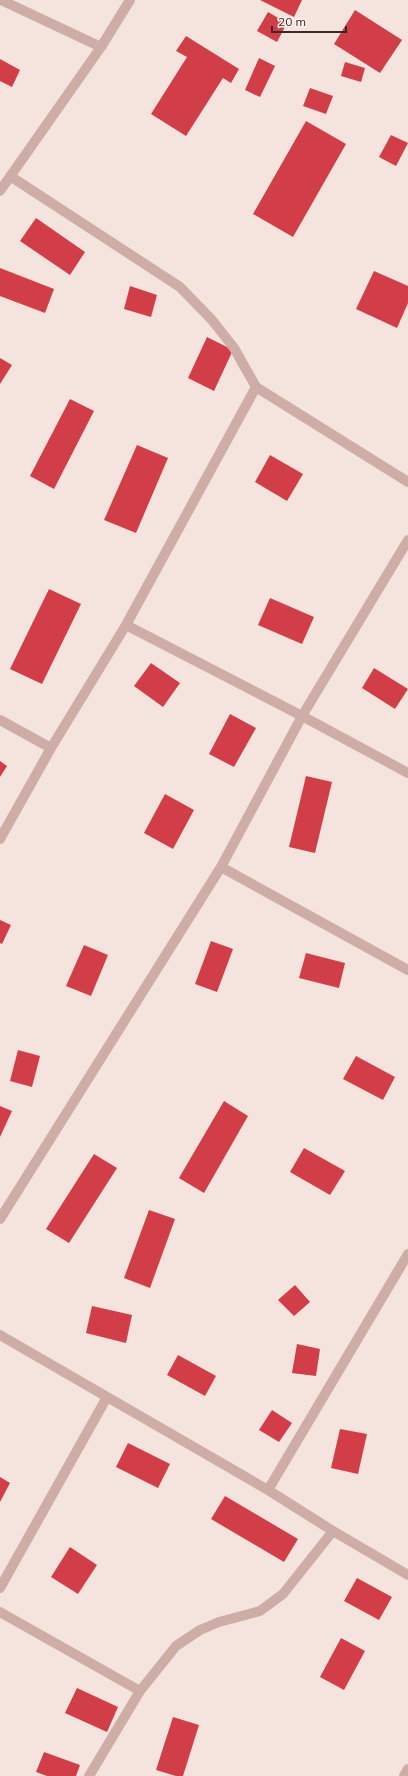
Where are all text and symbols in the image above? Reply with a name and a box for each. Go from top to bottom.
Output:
scale bar [272,8,346,34]
text: 20 m [278,14,306,29]

